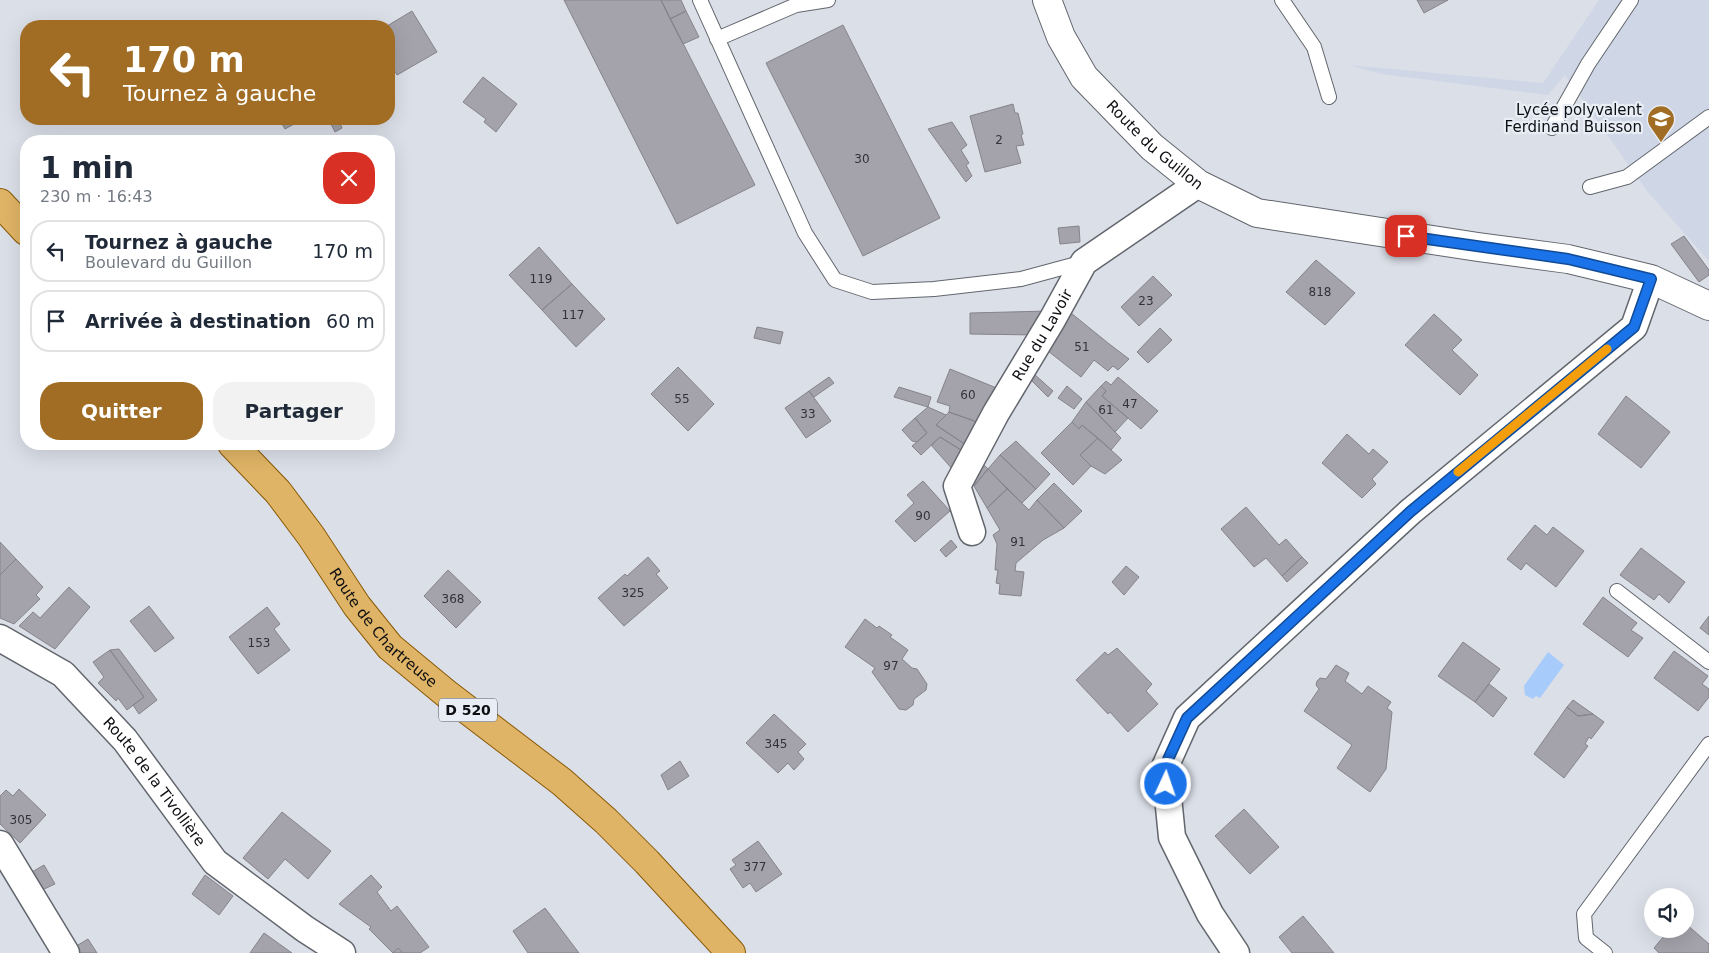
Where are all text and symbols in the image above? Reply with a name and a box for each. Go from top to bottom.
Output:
icon: left [40,40,105,105]
text: 170 m [123,40,245,80]
text: Tournez à gauche [123,81,316,106]
street label: Route du Guillon [1103,97,1207,193]
place label: Lycée polyvalent Ferdinand Buisson [1505,101,1642,136]
school or university icon: Lycée polyvalent Ferdinand Buisson [1646,104,1676,143]
house number: 2 [995,133,1003,147]
text: 1 min [40,150,134,185]
button: close [323,152,375,204]
house number: 30 [854,152,870,166]
text: 230 m · 16:43 [40,187,153,206]
pin [1385,215,1427,257]
icon: arrive [1392,222,1420,250]
text: Tournez à gauche [85,231,273,253]
icon: left [42,237,70,265]
text: 170 m [312,240,373,262]
text: Boulevard du Guillon [85,253,252,272]
house number: 119 [530,272,552,286]
street label: Rue du Lavoir [1009,285,1077,384]
house number: 818 [1309,285,1331,299]
house number: 23 [1138,294,1154,308]
icon: arrive [42,307,70,335]
house number: 117 [562,308,584,322]
text: Arrivée à destination [85,310,311,332]
text: 60 m [326,310,375,332]
house number: 51 [1074,340,1090,354]
button: Quitter [40,382,203,440]
button: Partager [213,382,375,440]
house number: 60 [960,388,976,402]
house number: 55 [674,392,690,406]
house number: 47 [1122,397,1138,411]
house number: 61 [1098,403,1114,417]
house number: 33 [800,407,816,421]
house number: 90 [915,509,931,523]
house number: 91 [1010,535,1026,549]
street label: Route de Chartreuse [326,565,441,691]
house number: 325 [622,586,644,600]
house number: 368 [442,592,464,606]
house number: 153 [248,636,270,650]
house number: 97 [883,659,899,673]
road number: D 520 [439,698,497,722]
street label: Route de la Tivollière [99,713,209,850]
house number: 345 [765,737,787,751]
position arrow [1139,757,1191,809]
house number: 305 [10,813,32,827]
house number: 377 [744,860,766,874]
map controls [1644,888,1694,938]
button: sound [1644,888,1694,938]

